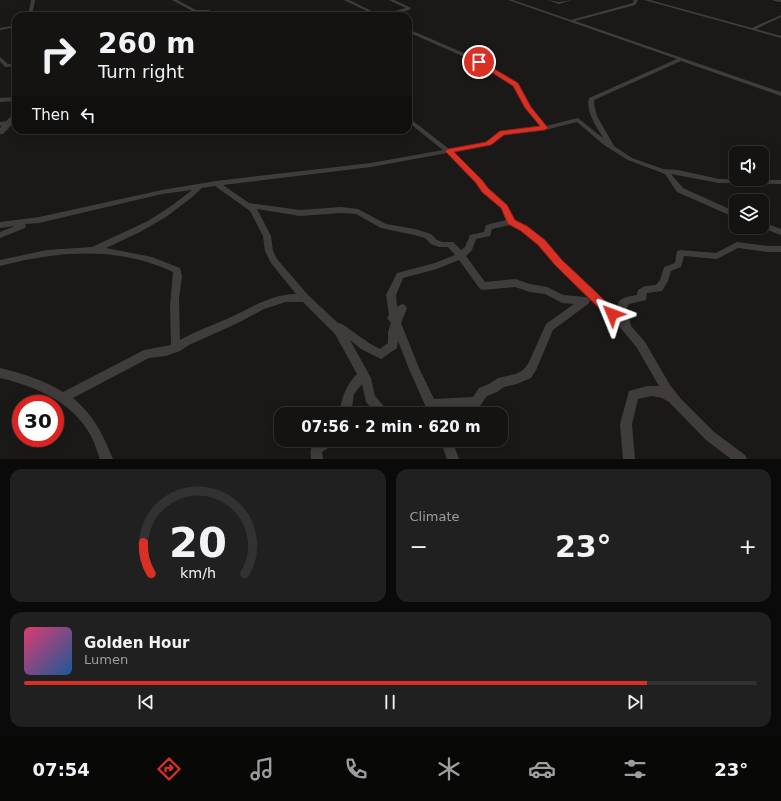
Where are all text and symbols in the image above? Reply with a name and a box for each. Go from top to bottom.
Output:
text: 260 m [98,27,195,60]
icon: right [32,28,84,80]
pin [462,45,496,79]
icon: arrive [468,51,490,73]
text: Turn right [98,61,184,82]
icon: left [77,104,99,126]
text: Then [32,106,69,124]
map controls [729,146,769,234]
button: sound [729,146,769,186]
button: layers [729,194,769,234]
position arrow [591,293,633,335]
speed limit sign: 30 [12,395,64,447]
text: 07:56 · 2 min · 620 m [301,418,481,436]
text: Climate [410,509,460,524]
text: 20 [169,517,227,566]
text: 23° [555,529,612,564]
text: − [410,534,428,559]
text: + [739,534,757,559]
text: km/h [180,564,216,580]
text: Golden Hour [84,634,190,652]
text: Lumen [84,652,128,667]
icon: previous [135,691,157,713]
icon: pause [379,691,401,713]
icon: next [624,691,646,713]
icon: directions [155,755,183,783]
icon: music [248,755,276,783]
icon: phone [342,755,370,783]
icon: climate [435,755,463,783]
icon: car [528,755,556,783]
icon: filters [621,755,649,783]
text: 07:54 [33,759,90,780]
text: 23° [714,759,748,780]

